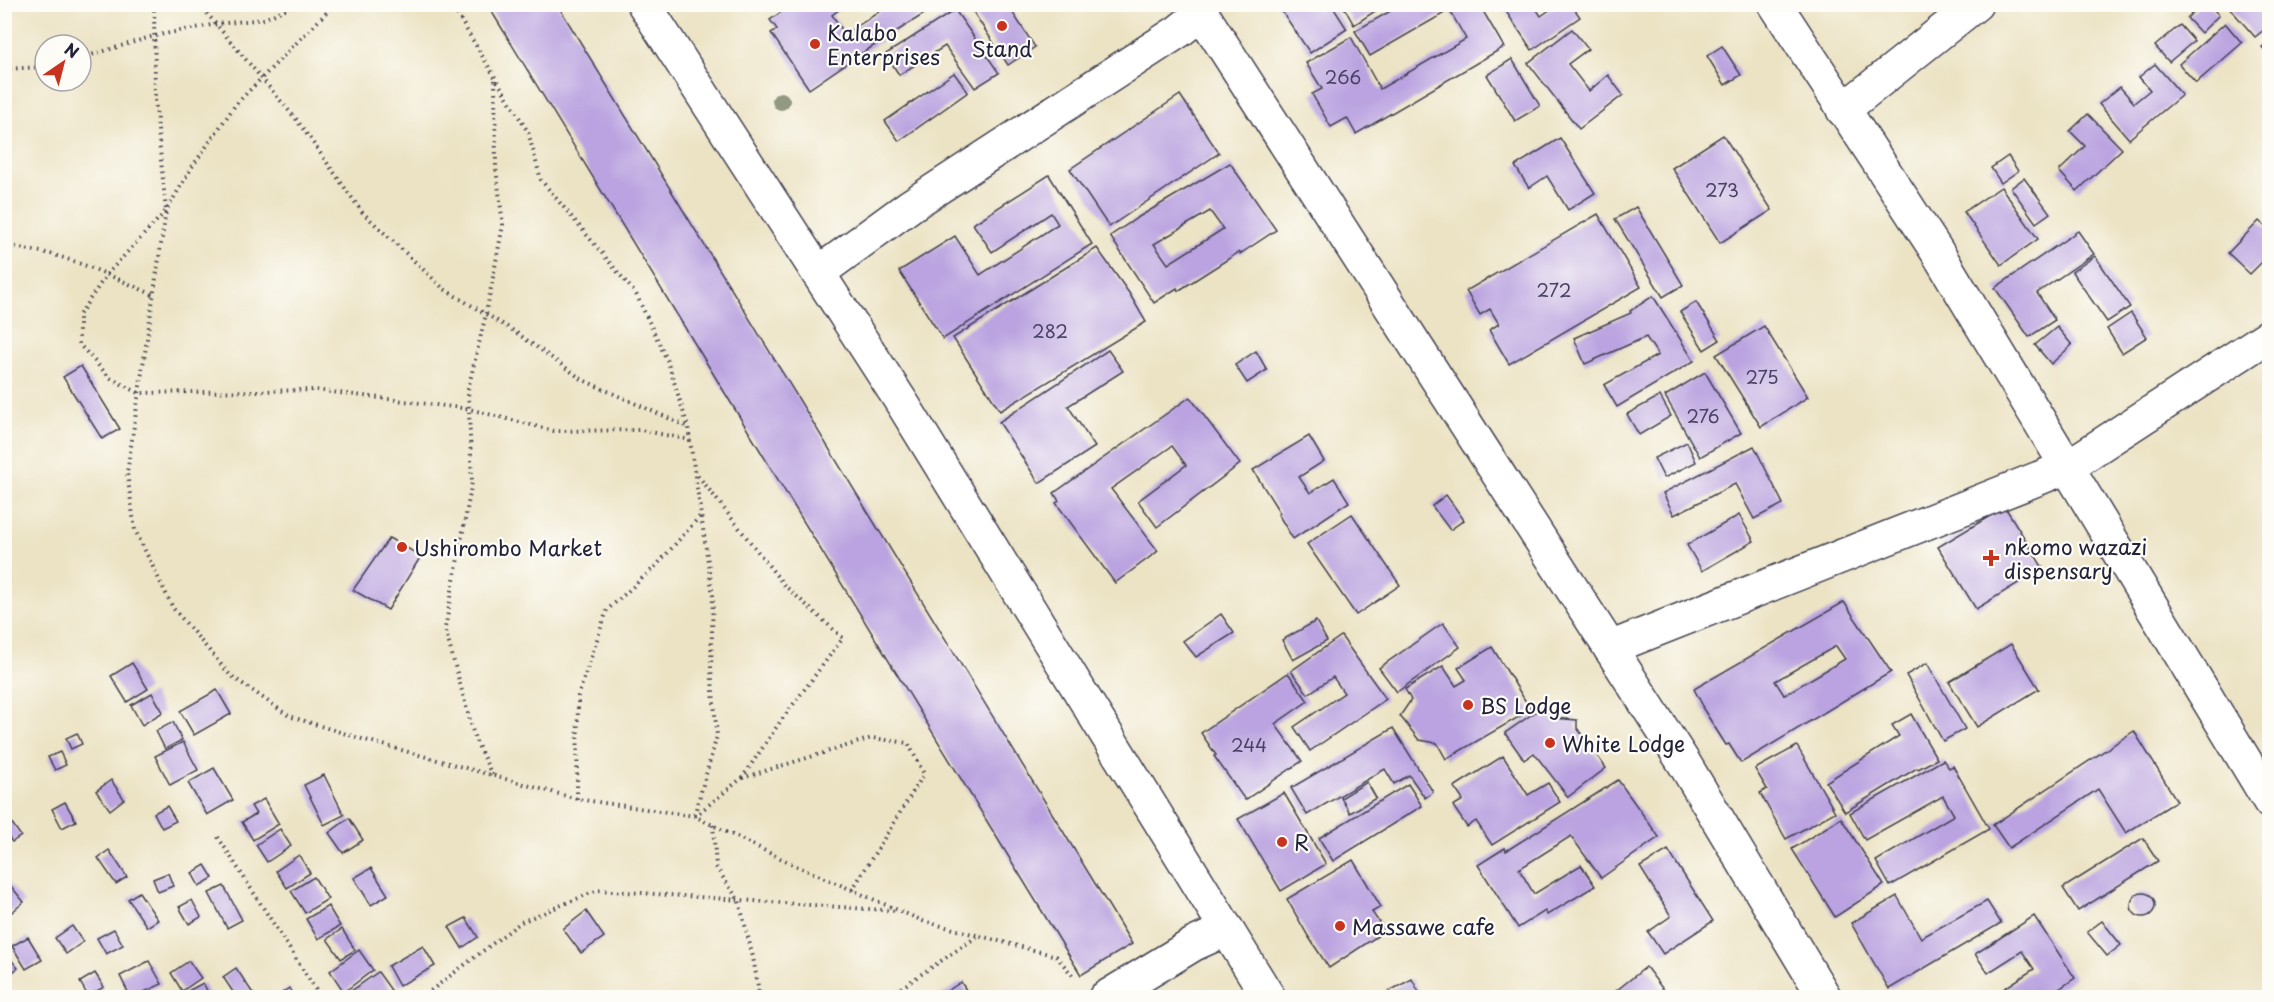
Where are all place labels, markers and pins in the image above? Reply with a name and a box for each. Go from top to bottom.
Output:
place label: Kalabo Enterprises [827,16,940,72]
marker: Stand [995,19,1009,33]
place label: Stand [972,32,1032,64]
marker: Kalabo Enterprises [808,37,822,51]
place label: nkomo wazazi dispensary [2004,530,2147,586]
place label: Ushirombo Market [414,531,602,563]
marker: Ushirombo Market [395,540,409,554]
marker: nkomo wazazi dispensary [1982,549,2000,567]
place label: BS Lodge [1480,689,1571,721]
marker: BS Lodge [1461,698,1475,712]
place label: White Lodge [1562,727,1685,759]
marker: White Lodge [1543,736,1557,750]
place label: R [1294,826,1309,858]
marker: R [1275,835,1289,849]
place label: Massawe cafe [1352,910,1495,942]
marker: Massawe cafe [1333,919,1347,933]

